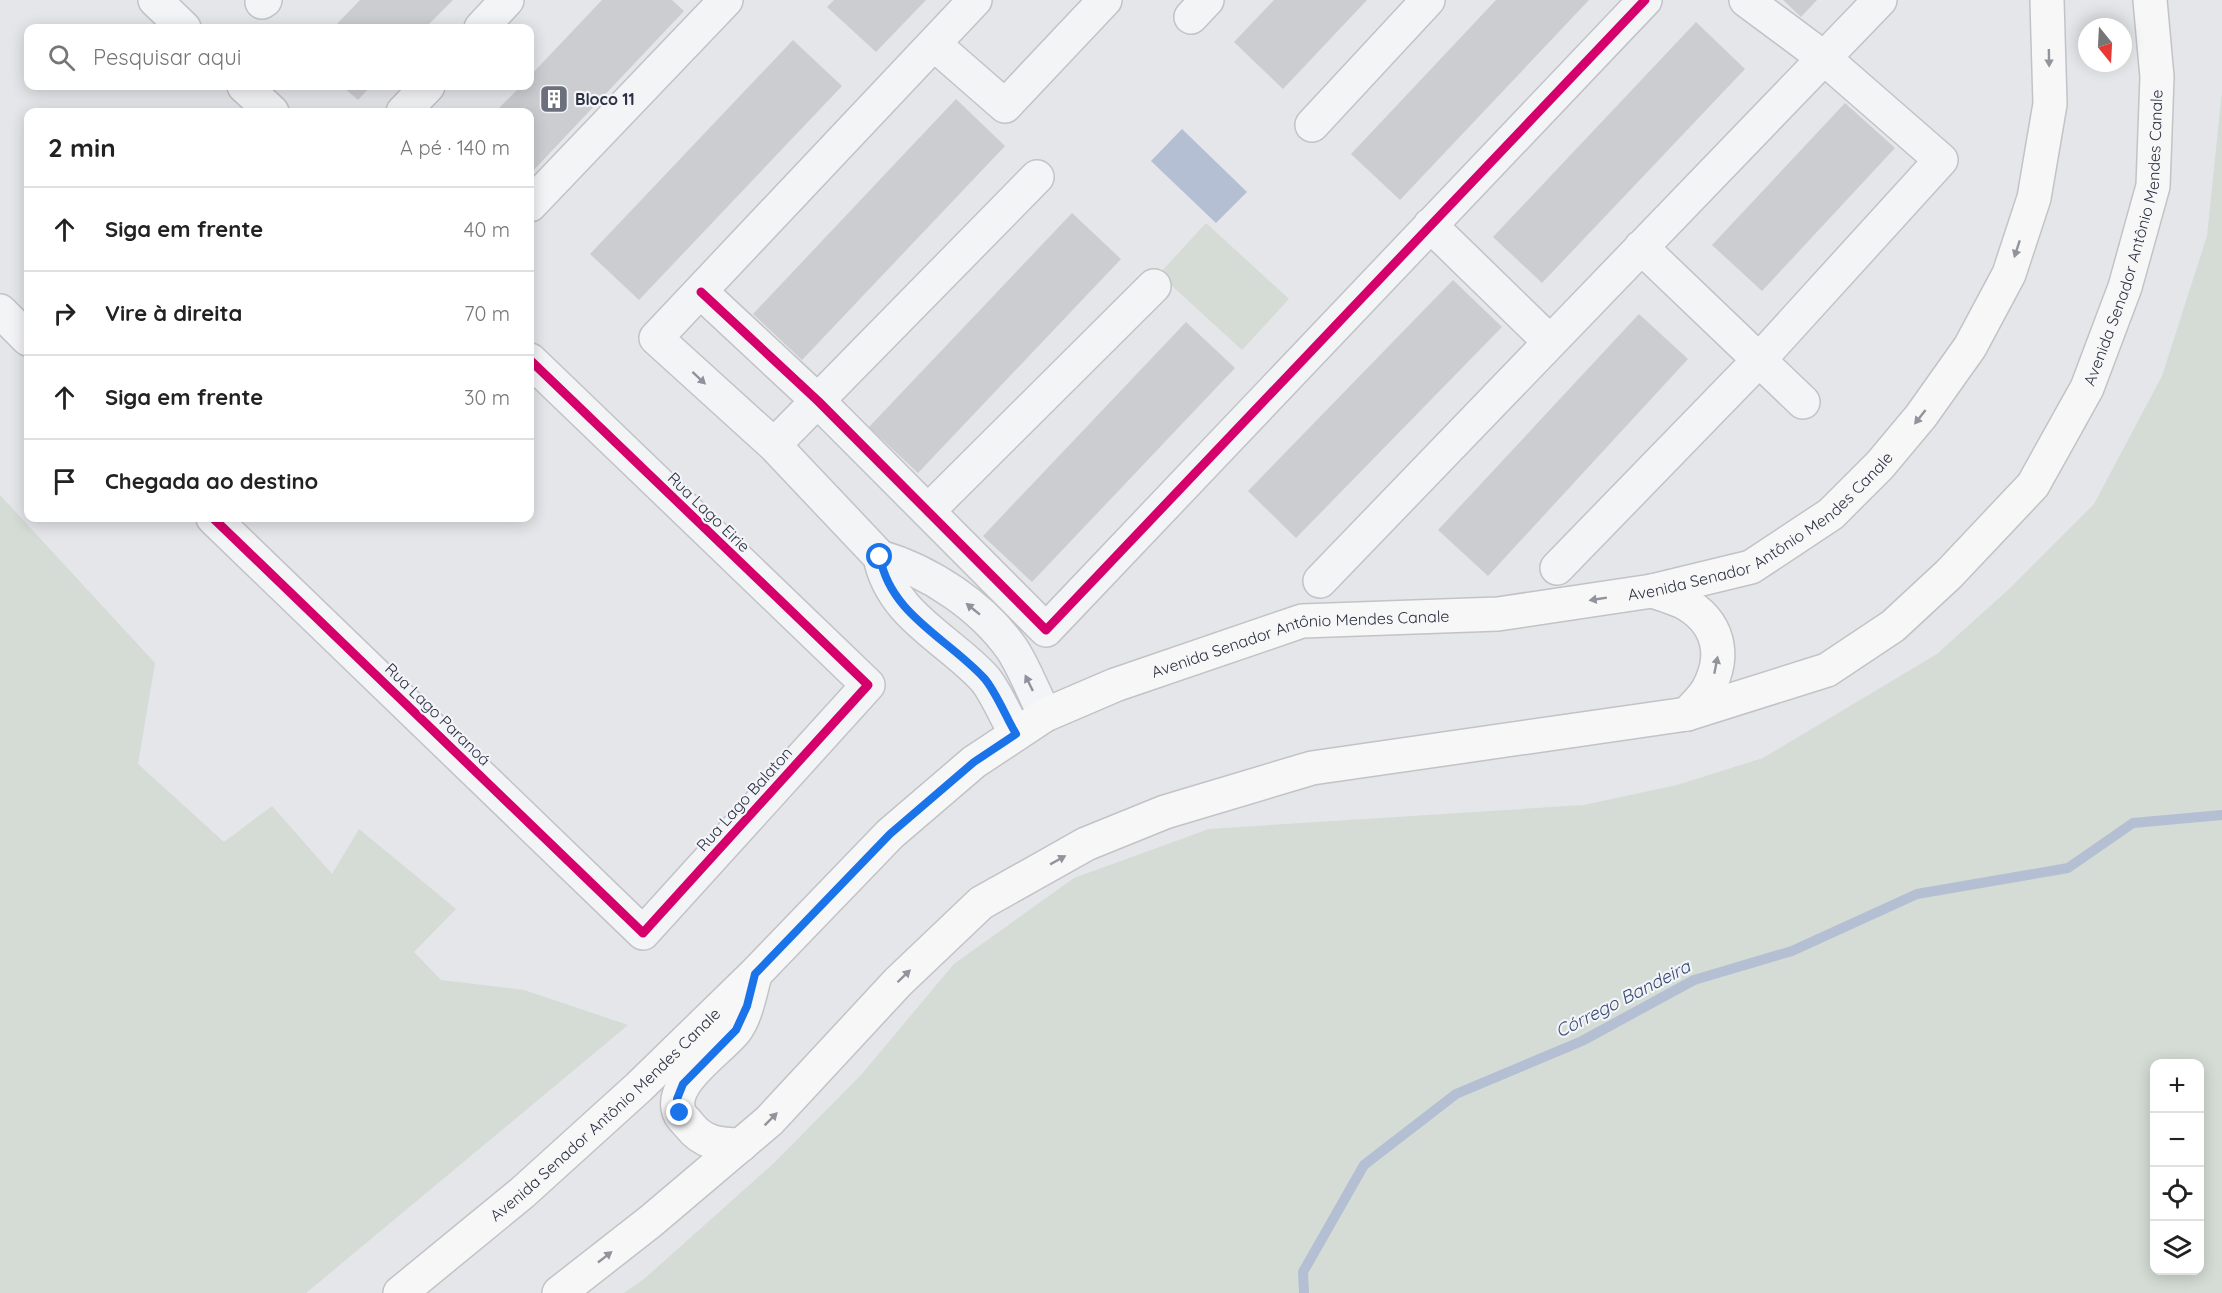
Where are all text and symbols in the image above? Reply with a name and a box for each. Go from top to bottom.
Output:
north arrow [2078,18,2132,72]
search box [24,24,534,90]
icon: search [45,41,78,74]
text: Pesquisar aqui [93,43,241,71]
one-way arrow [2044,49,2054,68]
building icon: Bloco 11 [538,83,570,115]
place label: Bloco 11 [575,89,635,109]
street label: Avenida Senador Antônio Mendes Canale [2079,89,2167,388]
text: 2 min [48,131,116,164]
text: A pé · 140 m [400,135,510,160]
icon: ahead [48,213,81,246]
text: Siga em frente [105,215,263,243]
text: 40 m [464,217,510,242]
one-way arrow [2012,240,2021,258]
icon: right [48,297,81,330]
text: Vire à direita [105,299,242,327]
text: 70 m [464,301,510,326]
one-way arrow [692,371,707,385]
icon: ahead [48,381,81,414]
text: Siga em frente [105,383,263,411]
text: 30 m [464,385,510,410]
one-way arrow [1914,410,1926,425]
street label: Avenida Senador Antônio Mendes Canale [1626,448,1897,605]
icon: arrive [48,465,81,498]
text: Chegada ao destino [105,467,318,495]
street label: Rua Lago Eirie [664,468,754,556]
route start [866,543,892,569]
one-way arrow [1588,594,1607,603]
one-way arrow [965,602,981,615]
street label: Avenida Senador Antônio Mendes Canale [1149,606,1450,682]
one-way arrow [1712,655,1721,674]
street label: Rua Lago Paranoá [381,659,495,769]
one-way arrow [1025,675,1034,692]
street label: Rua Lago Balaton [692,743,796,855]
one-way arrow [1050,855,1067,865]
water label: Córrego Bandeira [1551,954,1695,1042]
one-way arrow [896,970,910,984]
street label: Avenida Senador Antônio Mendes Canale [486,1003,724,1225]
map controls [2150,1059,2204,1275]
button: + [2150,1059,2204,1113]
route end [666,1099,692,1125]
one-way arrow [763,1112,777,1126]
button: − [2150,1113,2204,1167]
button: locate [2150,1167,2204,1221]
button: layers [2150,1221,2204,1275]
one-way arrow [597,1251,613,1264]

